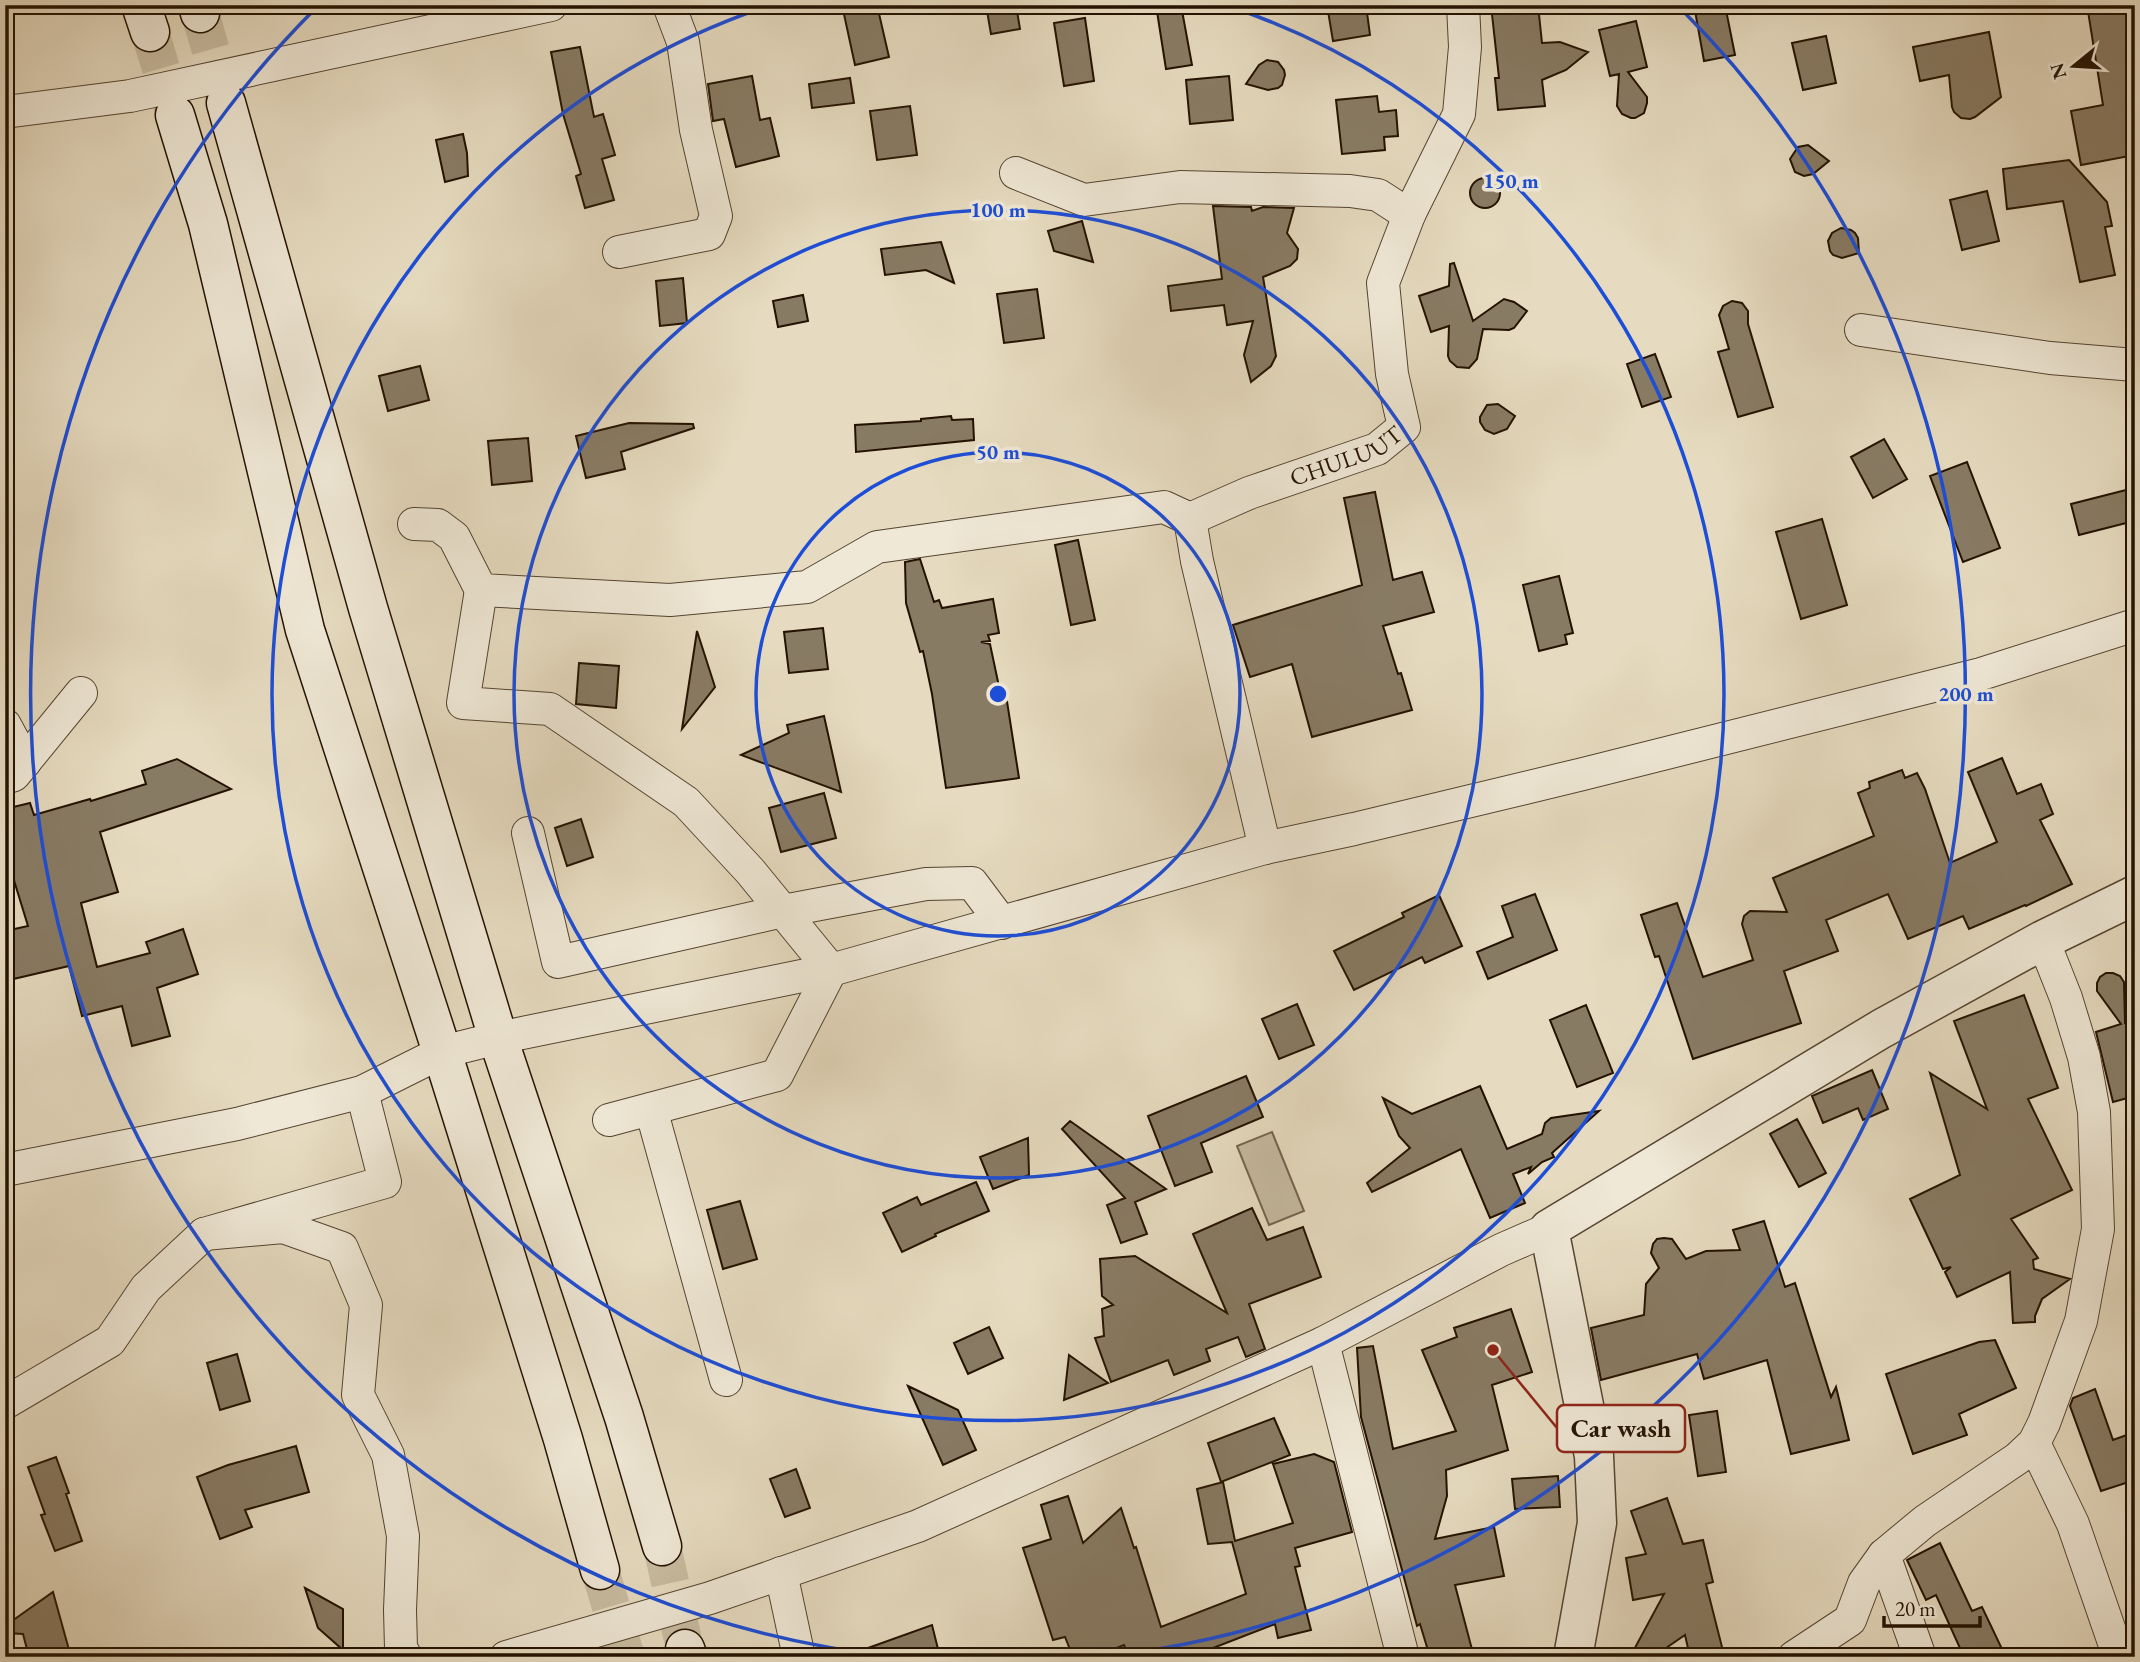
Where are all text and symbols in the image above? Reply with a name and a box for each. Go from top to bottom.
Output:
north arrow [2038,32,2108,102]
text: N [2044,59,2073,82]
text: 150 m [1483,167,1539,194]
text: 100 m [970,196,1026,223]
street label: CHULUUT [1286,418,1409,493]
text: 50 m [976,438,1020,465]
text: 200 m [1938,680,1994,707]
centre of rings [986,682,1010,706]
callout: Car wash [1557,1405,1685,1452]
text: Car wash [1571,1411,1672,1445]
scale bar [1884,1585,1981,1629]
text: 20 m [1895,1595,1936,1622]

